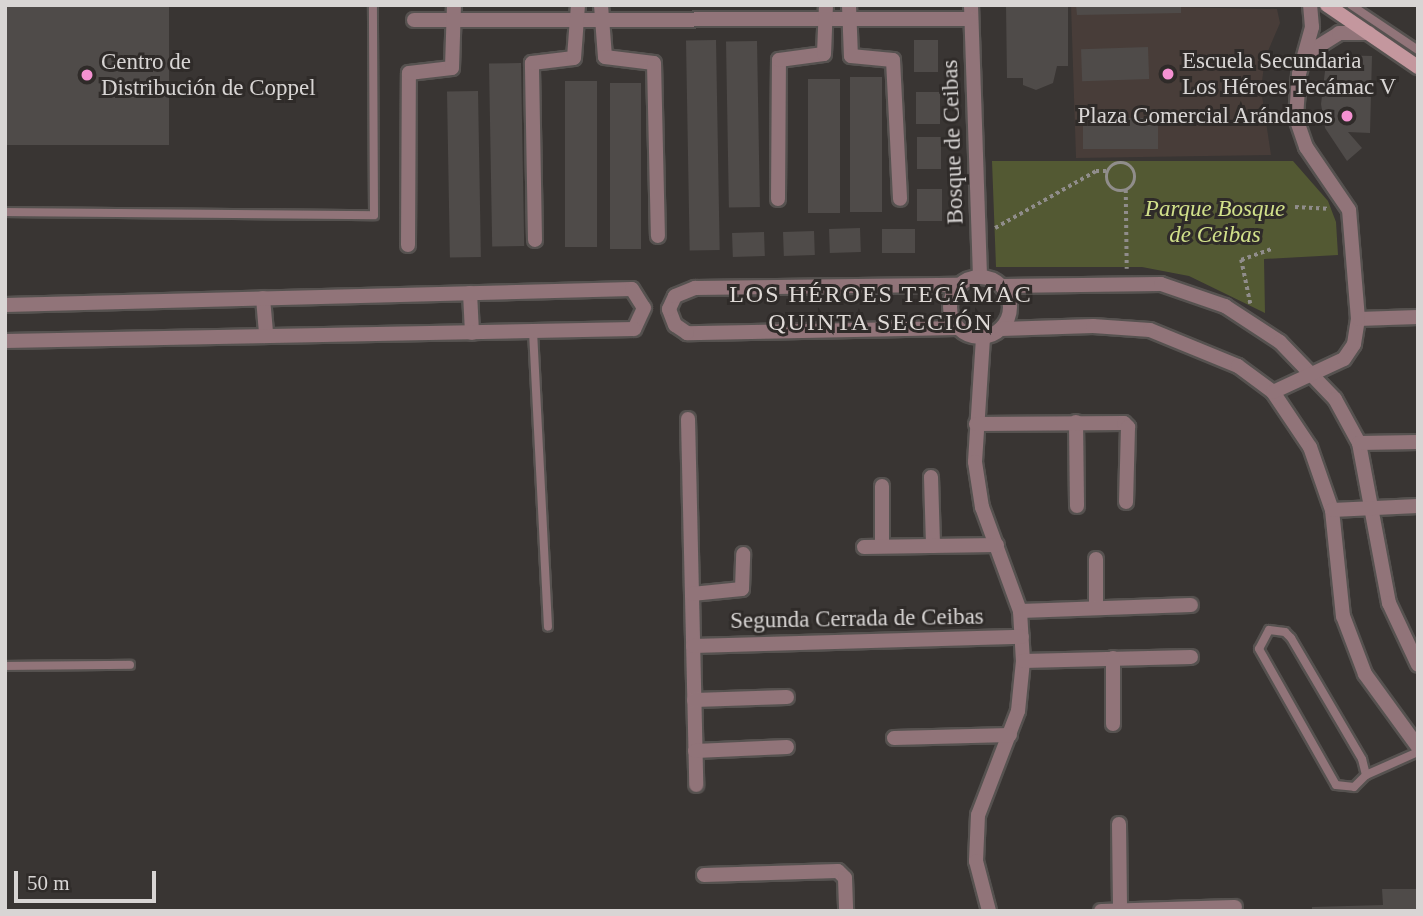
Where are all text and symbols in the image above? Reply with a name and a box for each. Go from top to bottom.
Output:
place label: Escuela Secundaria Los Héroes Tecámac V [1182,47,1397,101]
place label: Centro de Distribución de Coppel [101,48,316,102]
street label: Bosque de Ceibas [936,59,970,225]
marker: Escuela Secundaria Los Héroes Tecámac V [1160,66,1176,82]
marker: Centro de Distribución de Coppel [79,67,95,83]
place label: Plaza Comercial Arándanos [1076,102,1333,130]
marker: Plaza Comercial Arándanos [1339,108,1355,124]
park label: Parque Bosque de Ceibas [1145,195,1285,249]
district label: LOS HÉROES TECÁMAC QUINTA SECCIÓN [731,281,1031,337]
street label: Segunda Cerrada de Ceibas [730,603,984,635]
scale bar [18,856,159,900]
text: 50 m [27,871,70,895]

